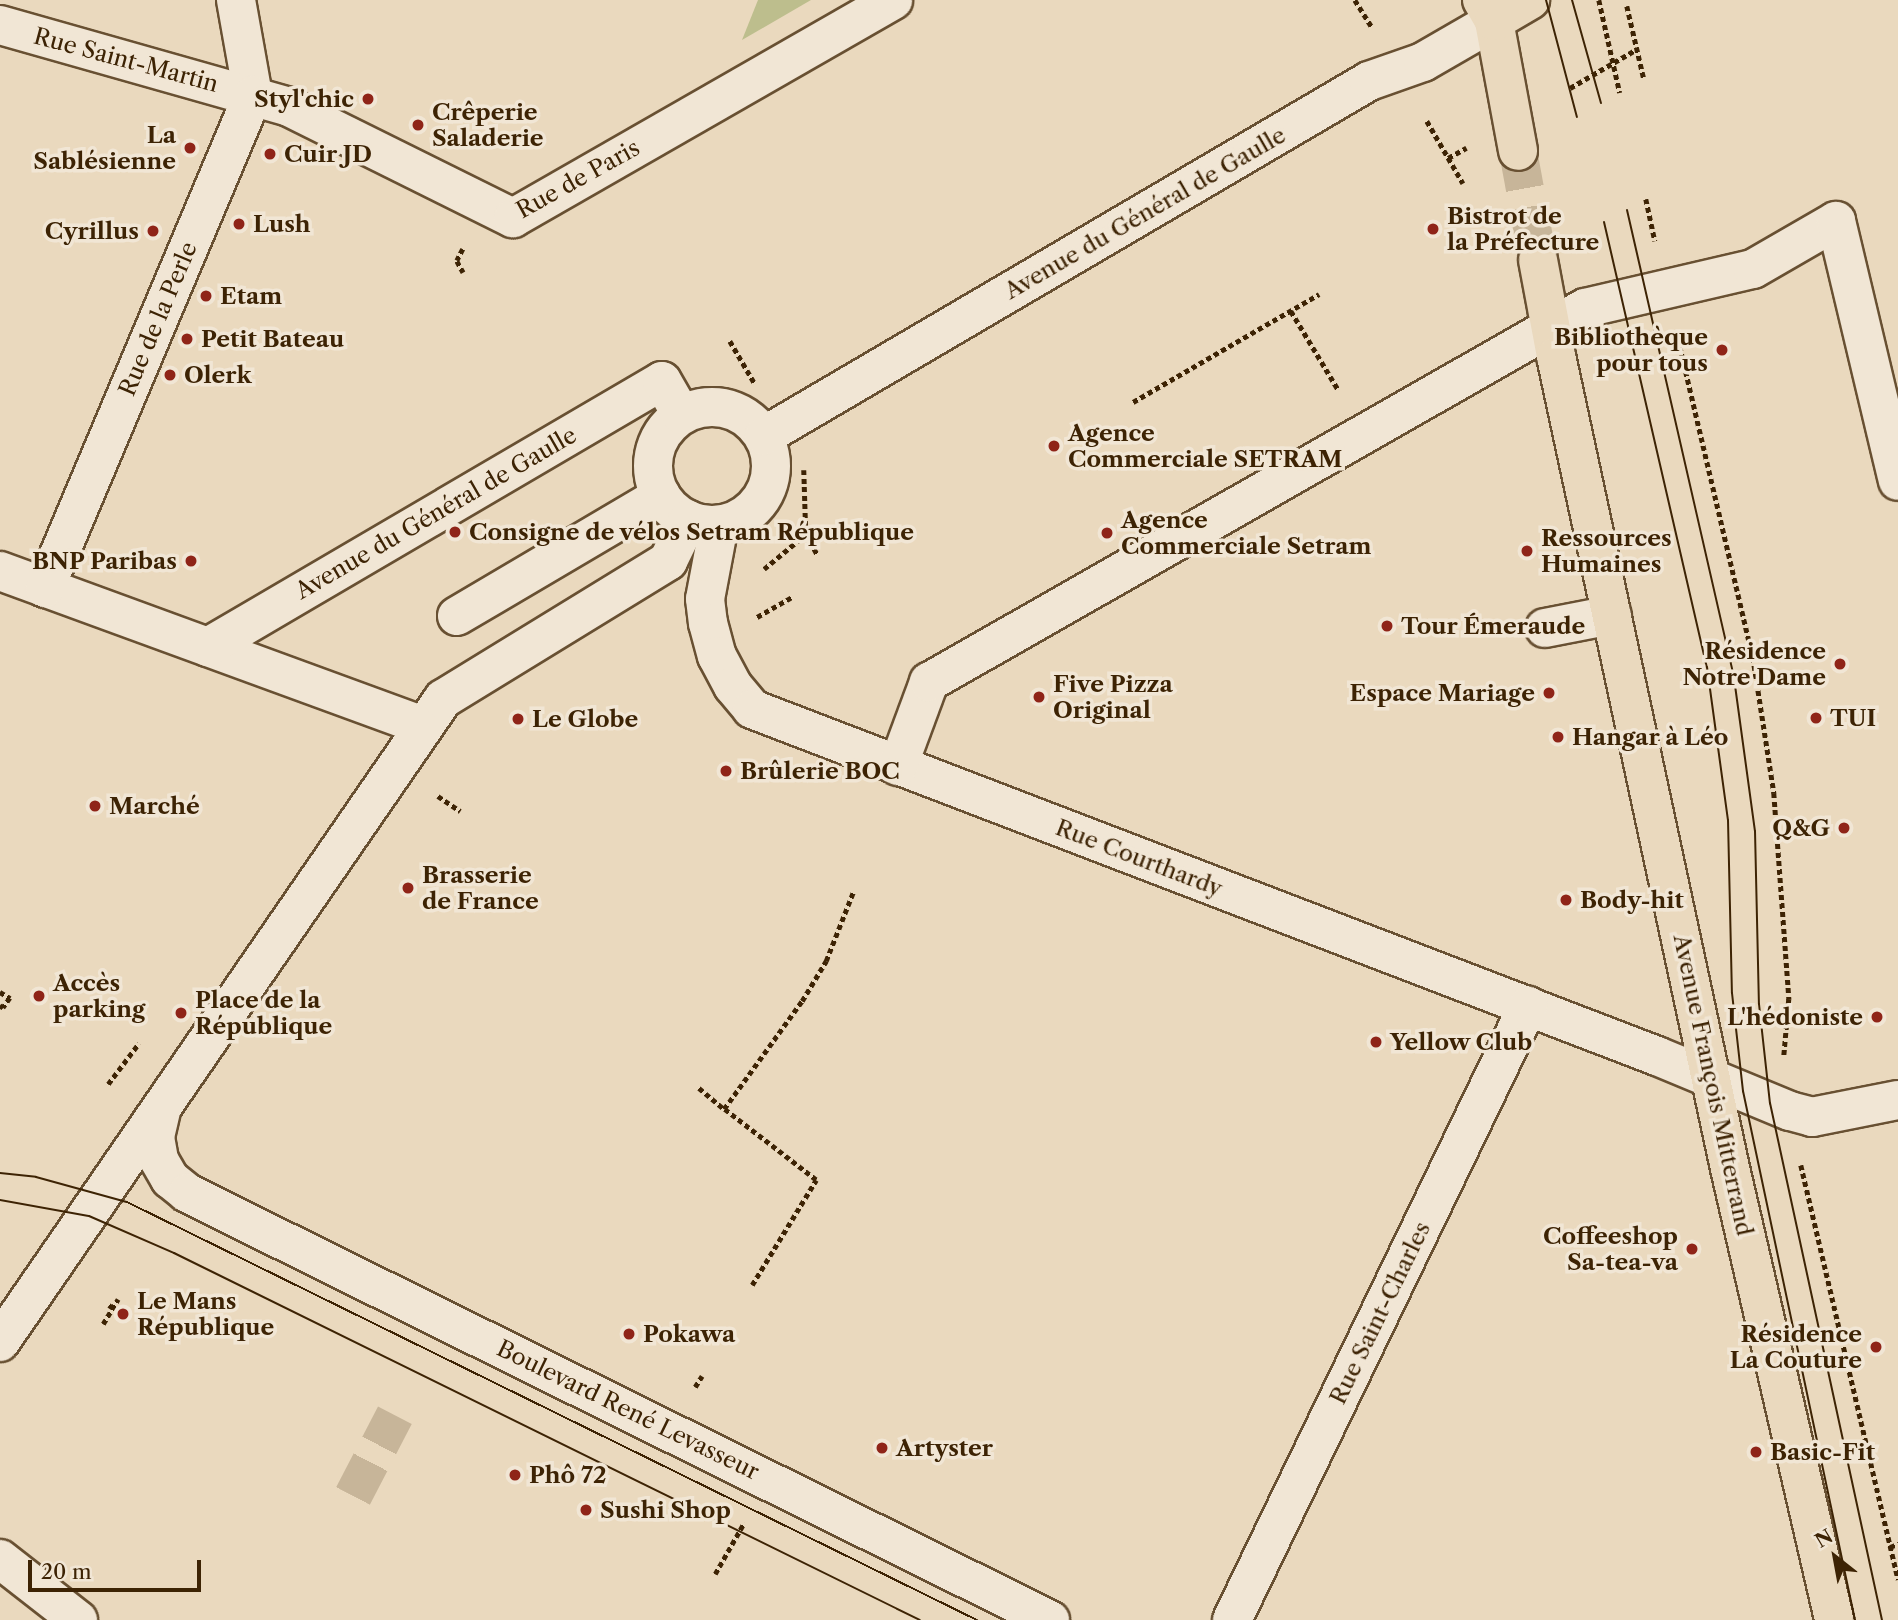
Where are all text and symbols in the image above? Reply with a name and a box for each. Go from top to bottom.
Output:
street label: Rue Saint-Martin [31,22,221,98]
place label: Styl'chic [254,85,354,113]
marker: Styl'chic [360,91,376,107]
place label: Crêperie Saladerie [432,98,544,152]
marker: Crêperie Saladerie [410,117,426,133]
place label: La Sablésienne [33,121,176,175]
street label: Avenue du Général de Gaulle [1000,121,1290,305]
street label: Rue de Paris [512,134,644,224]
marker: La Sablésienne [182,140,198,156]
place label: Cuir JD [284,140,372,168]
marker: Cuir JD [262,146,278,162]
place label: Bistrot de la Préfecture [1447,202,1600,256]
place label: Lush [253,210,311,238]
marker: Lush [231,216,247,232]
place label: Cyrillus [45,217,139,245]
marker: Bistrot de la Préfecture [1425,221,1441,237]
marker: Cyrillus [145,223,161,239]
street label: Rue de la Perle [113,238,203,400]
place label: Etam [220,282,282,310]
marker: Etam [198,288,214,304]
place label: Bibliothèque pour tous [1554,323,1708,377]
place label: Petit Bateau [201,325,344,353]
marker: Petit Bateau [179,331,195,347]
marker: Bibliothèque pour tous [1714,342,1730,358]
place label: Olerk [184,361,252,389]
marker: Olerk [162,367,178,383]
place label: Agence Commerciale SETRAM [1068,419,1342,473]
street label: Avenue du Général de Gaulle [291,421,581,605]
marker: Agence Commerciale SETRAM [1046,438,1062,454]
place label: Agence Commerciale Setram [1121,506,1372,560]
place label: Consigne de vélos Setram République [469,518,915,546]
marker: Consigne de vélos Setram République [447,524,463,540]
place label: Ressources Humaines [1541,524,1672,578]
marker: Agence Commerciale Setram [1099,525,1115,541]
marker: Ressources Humaines [1519,543,1535,559]
place label: BNP Paribas [31,547,177,575]
marker: BNP Paribas [183,553,199,569]
place label: Tour Émeraude [1401,612,1586,640]
marker: Tour Émeraude [1379,618,1395,634]
place label: Résidence Notre Dame [1682,637,1826,691]
marker: Résidence Notre Dame [1832,656,1848,672]
place label: Five Pizza Original [1053,670,1173,724]
place label: Espace Mariage [1350,679,1535,707]
marker: Espace Mariage [1541,685,1557,701]
marker: Five Pizza Original [1031,689,1047,705]
place label: TUI [1830,704,1876,732]
place label: Le Globe [532,705,638,733]
marker: TUI [1808,710,1824,726]
marker: Le Globe [510,711,526,727]
place label: Hangar à Léo [1572,723,1729,751]
marker: Hangar à Léo [1550,729,1566,745]
place label: Brûlerie BOC [740,757,900,785]
marker: Brûlerie BOC [718,763,734,779]
place label: Marché [109,792,200,820]
marker: Marché [87,798,103,814]
street label: Rue Courthardy [1052,814,1226,902]
place label: Q&G [1772,814,1830,842]
marker: Q&G [1836,820,1852,836]
place label: Brasserie de France [422,861,539,915]
marker: Brasserie de France [400,880,416,896]
place label: Body-hit [1580,886,1684,914]
marker: Body-hit [1558,892,1574,908]
street label: Avenue François Mitterrand [1668,932,1758,1238]
place label: Accès parking [53,969,145,1023]
place label: Place de la République [195,986,332,1040]
marker: Accès parking [31,988,47,1004]
place label: L'hédoniste [1727,1003,1863,1031]
marker: Place de la République [173,1005,189,1021]
marker: L'hédoniste [1869,1009,1885,1025]
place label: Yellow Club [1390,1028,1533,1056]
marker: Yellow Club [1368,1034,1384,1050]
street label: Rue Saint-Charles [1324,1217,1436,1409]
place label: Coffeeshop Sa-tea-va [1543,1222,1678,1276]
marker: Coffeeshop Sa-tea-va [1684,1241,1700,1257]
place label: Le Mans République [137,1287,274,1341]
marker: Le Mans République [115,1306,131,1322]
place label: Pokawa [643,1320,735,1348]
place label: Résidence La Couture [1729,1320,1862,1374]
marker: Pokawa [621,1326,637,1342]
street label: Boulevard René Levasseur [492,1334,764,1486]
marker: Résidence La Couture [1868,1339,1884,1355]
place label: Artyster [896,1434,993,1462]
place label: Basic-Fit [1770,1438,1875,1466]
marker: Artyster [874,1440,890,1456]
marker: Basic-Fit [1748,1444,1764,1460]
place label: Phô 72 [529,1461,607,1489]
marker: Phô 72 [507,1467,523,1483]
place label: Sushi Shop [600,1496,731,1524]
marker: Sushi Shop [578,1502,594,1518]
north arrow [1800,1522,1870,1592]
text: N [1811,1524,1837,1553]
scale bar [32,1546,205,1590]
text: 20 m [41,1559,92,1584]

